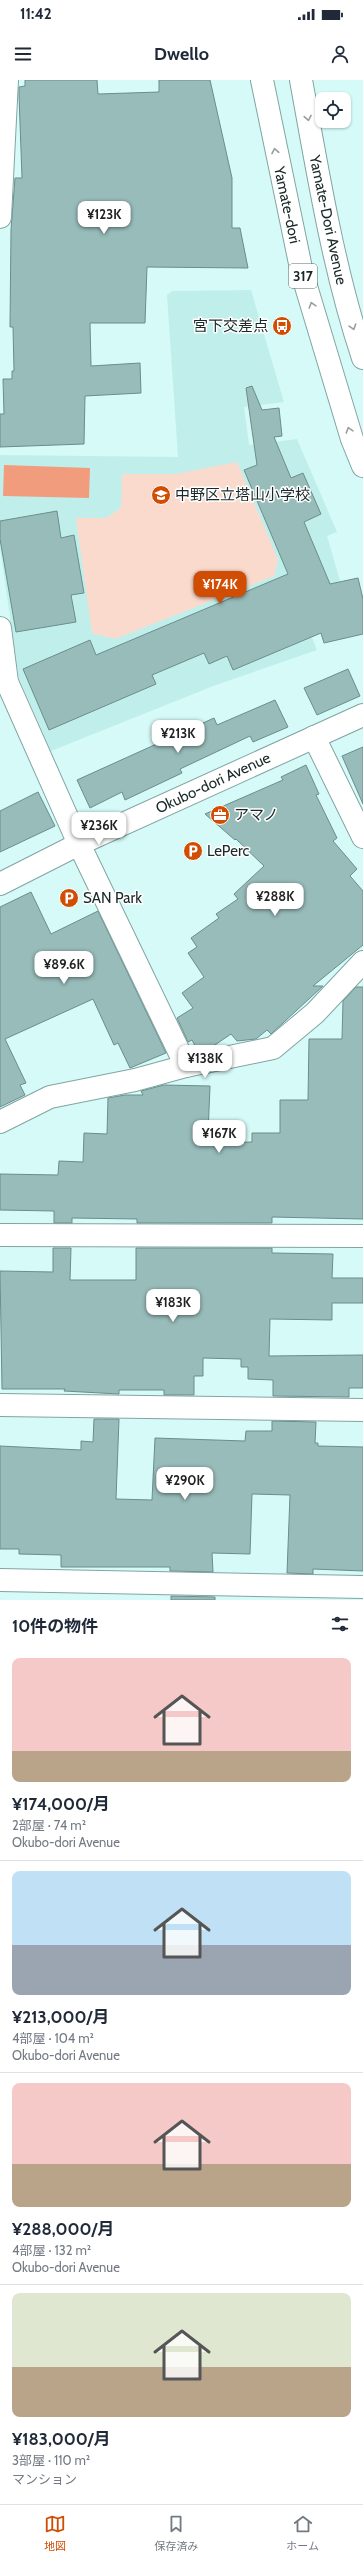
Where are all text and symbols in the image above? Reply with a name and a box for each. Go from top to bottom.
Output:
text: 11:42 [20,5,52,23]
icon: menu [12,43,34,65]
text: Dwello [154,43,209,65]
icon: person [329,43,351,65]
map controls [315,92,351,128]
button: locate [315,92,351,128]
one-way arrow [303,115,312,122]
one-way arrow [272,148,280,155]
street label: Yamate-Dori Avenue [305,153,351,287]
street label: Yamate-dori [270,164,304,245]
pin: ¥123K [76,201,132,235]
text: ¥123K [87,206,121,222]
road number: 317 [289,264,317,288]
one-way arrow [308,302,317,309]
bus stop icon: 宮下交差点 [271,315,293,337]
place label: 宮下交差点 [193,317,268,335]
one-way arrow [348,324,357,331]
one-way arrow [345,426,354,433]
school or university icon: 中野区立塔山小学校 [150,484,172,506]
place label: 中野区立塔山小学校 [175,486,310,504]
pin: ¥174K [192,571,248,605]
text: ¥174K [202,576,238,592]
pin: ¥213K [150,720,206,754]
text: ¥213K [161,725,195,741]
street label: Okubo-dori Avenue [153,748,273,817]
office icon: アマノ [209,804,231,826]
place label: アマノ [234,806,279,824]
pin: ¥236K [71,812,127,846]
text: ¥236K [80,817,118,833]
parking icon: LePerc [182,840,204,862]
place label: LePerc [207,842,249,860]
pin: ¥288K [247,883,303,917]
parking icon: SAN Park [58,887,80,909]
text: ¥288K [256,888,294,904]
place label: SAN Park [83,889,142,907]
pin: ¥89.6K [31,951,97,985]
text: ¥89.6K [43,956,85,972]
pin: ¥138K [177,1045,233,1079]
text: ¥138K [187,1050,223,1066]
pin: ¥167K [191,1120,247,1154]
text: ¥167K [202,1125,236,1141]
pin: ¥183K [145,1289,201,1323]
text: ¥183K [155,1294,191,1310]
pin: ¥290K [157,1467,213,1501]
text: ¥290K [165,1472,205,1488]
icon: filters [329,1613,351,1635]
text: 10件の物件 [12,1616,98,1636]
icon: home [146,1684,218,1756]
text: ¥174,000/月 [12,1794,110,1814]
text: 2部屋 · 74 m² [12,1817,86,1833]
text: Okubo-dori Avenue [12,1834,120,1850]
icon: home [146,1897,218,1969]
text: ¥213,000/月 [12,2007,109,2027]
text: 4部屋 · 104 m² [12,2030,94,2046]
text: Okubo-dori Avenue [12,2047,120,2063]
icon: home [146,2109,218,2181]
text: ¥288,000/月 [12,2219,114,2239]
text: 4部屋 · 132 m² [12,2242,91,2258]
text: Okubo-dori Avenue [12,2259,120,2275]
icon: home [146,2319,218,2391]
text: ¥183,000/月 [12,2429,111,2449]
text: 3部屋 · 110 m² [12,2452,90,2468]
text: マンション [12,2471,77,2487]
tab: 地図 [44,2513,66,2553]
tab: 保存済み [154,2513,198,2553]
tab: ホーム [286,2513,319,2553]

